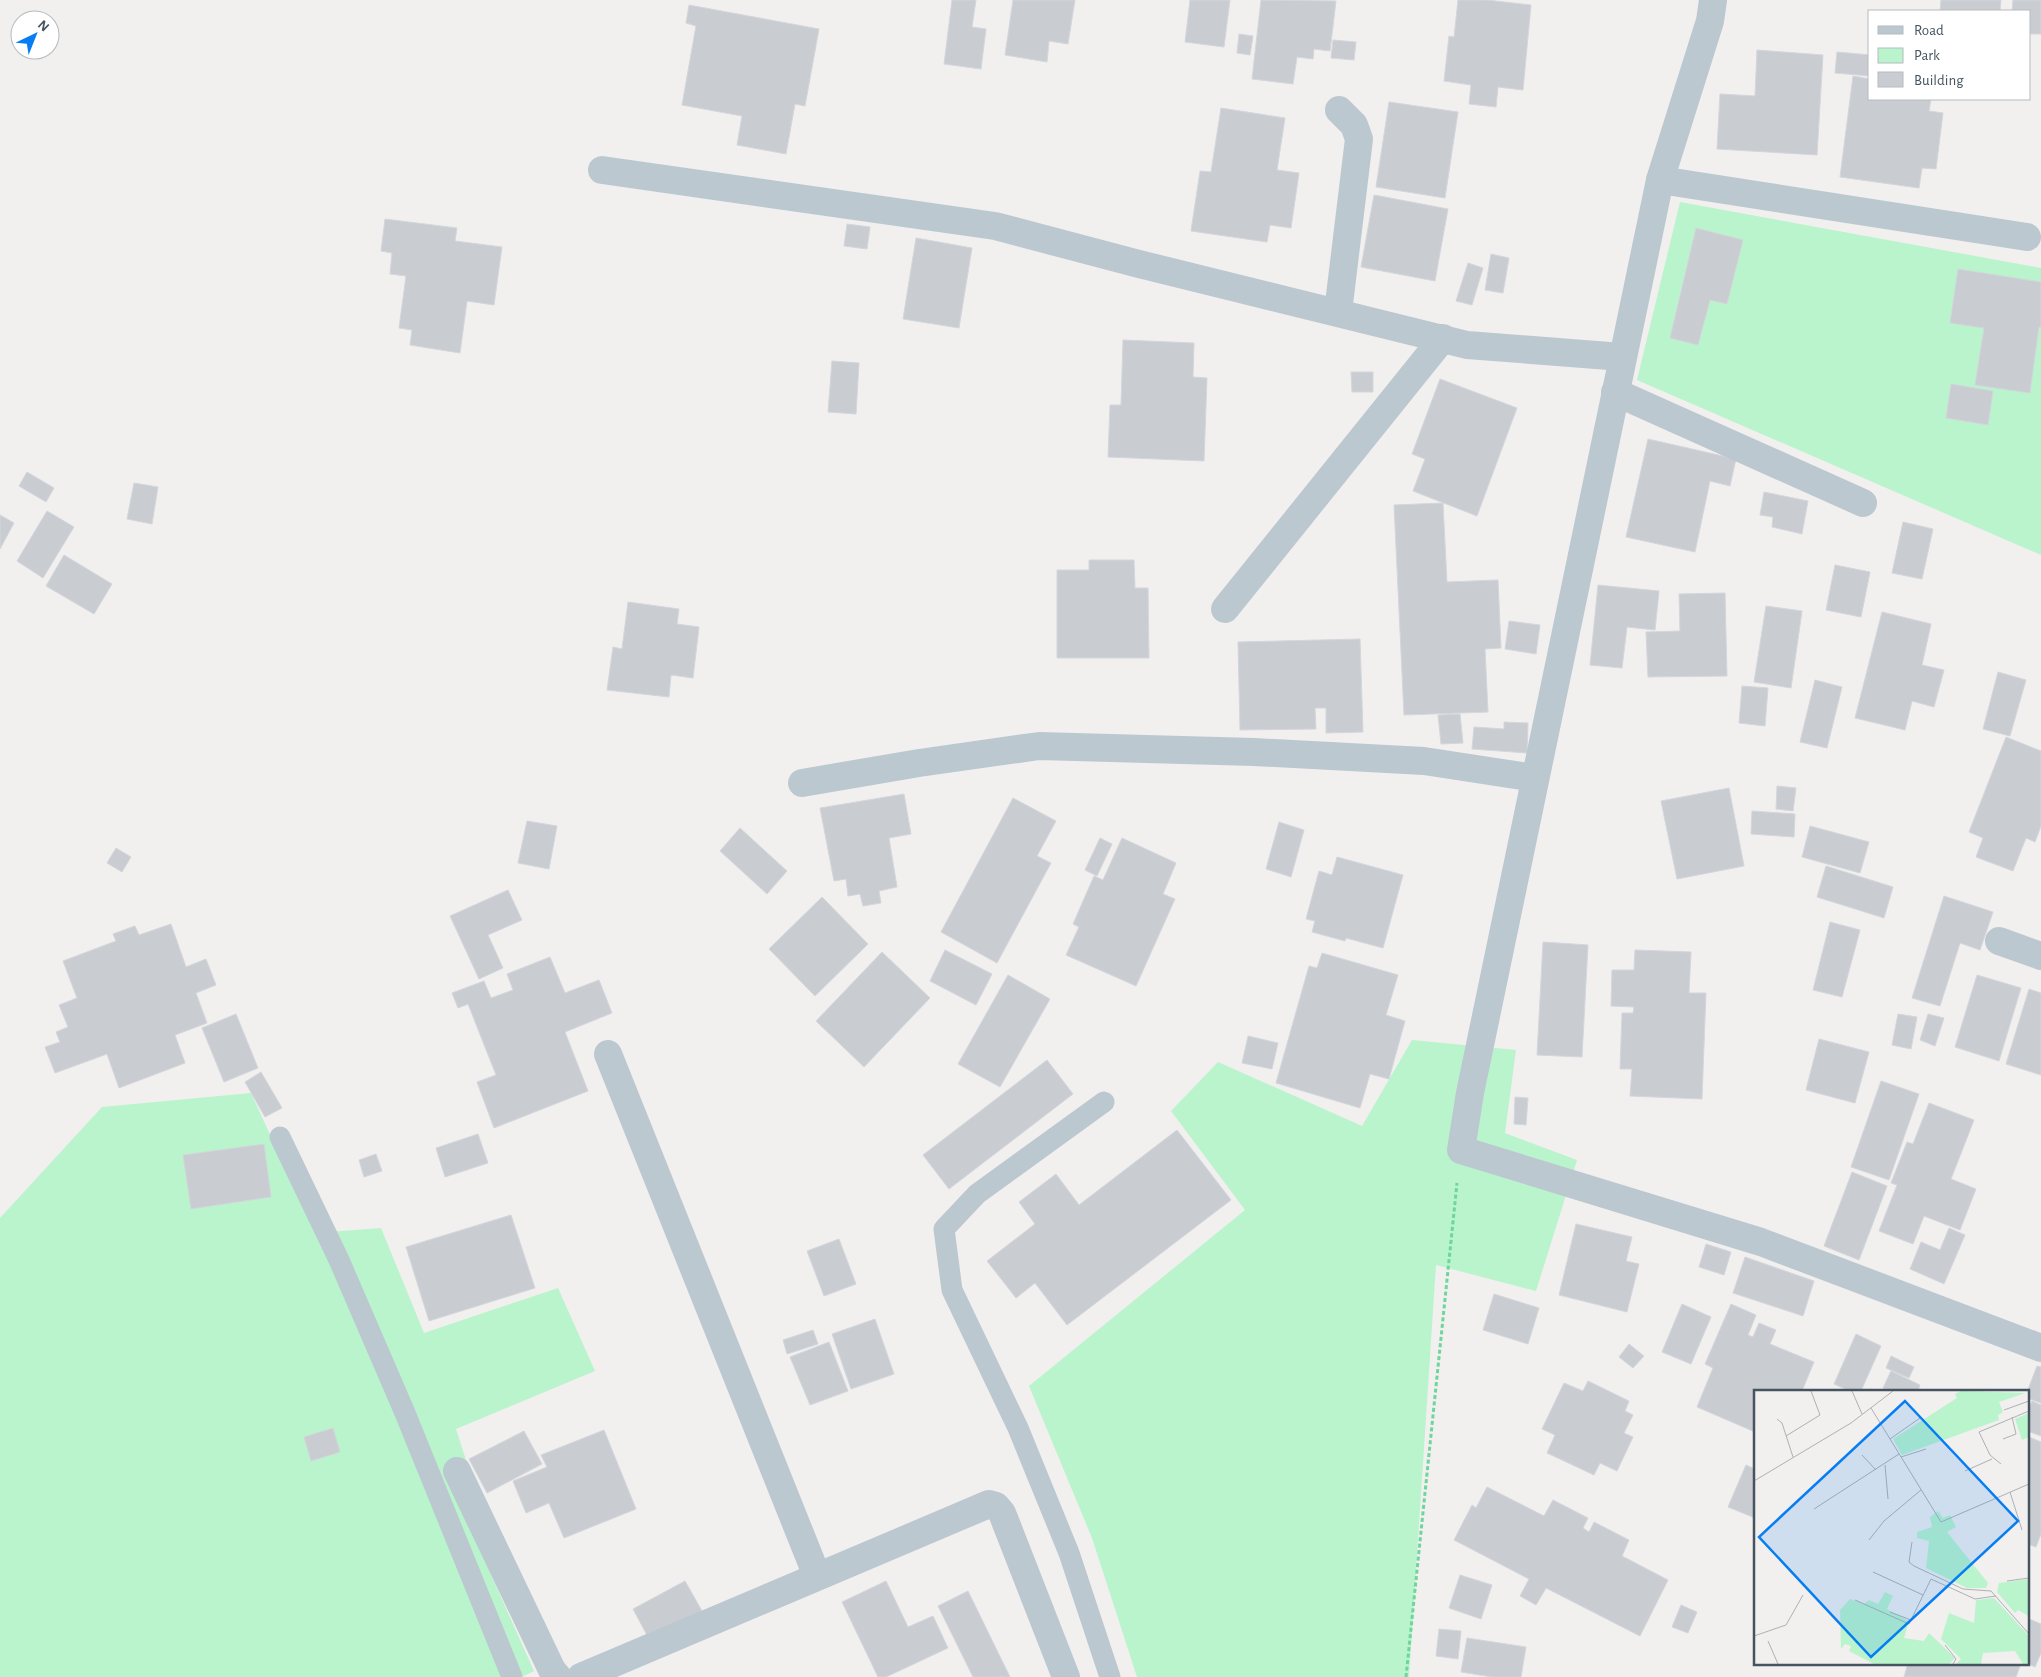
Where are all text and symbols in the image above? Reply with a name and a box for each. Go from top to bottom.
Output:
north arrow [10,10,60,60]
legend [1868,10,2031,100]
text: N [35,18,52,35]
text: Road [1914,23,1944,38]
text: Park [1914,48,1940,63]
text: Building [1914,73,1964,88]
inset map [1754,1390,2028,1664]

